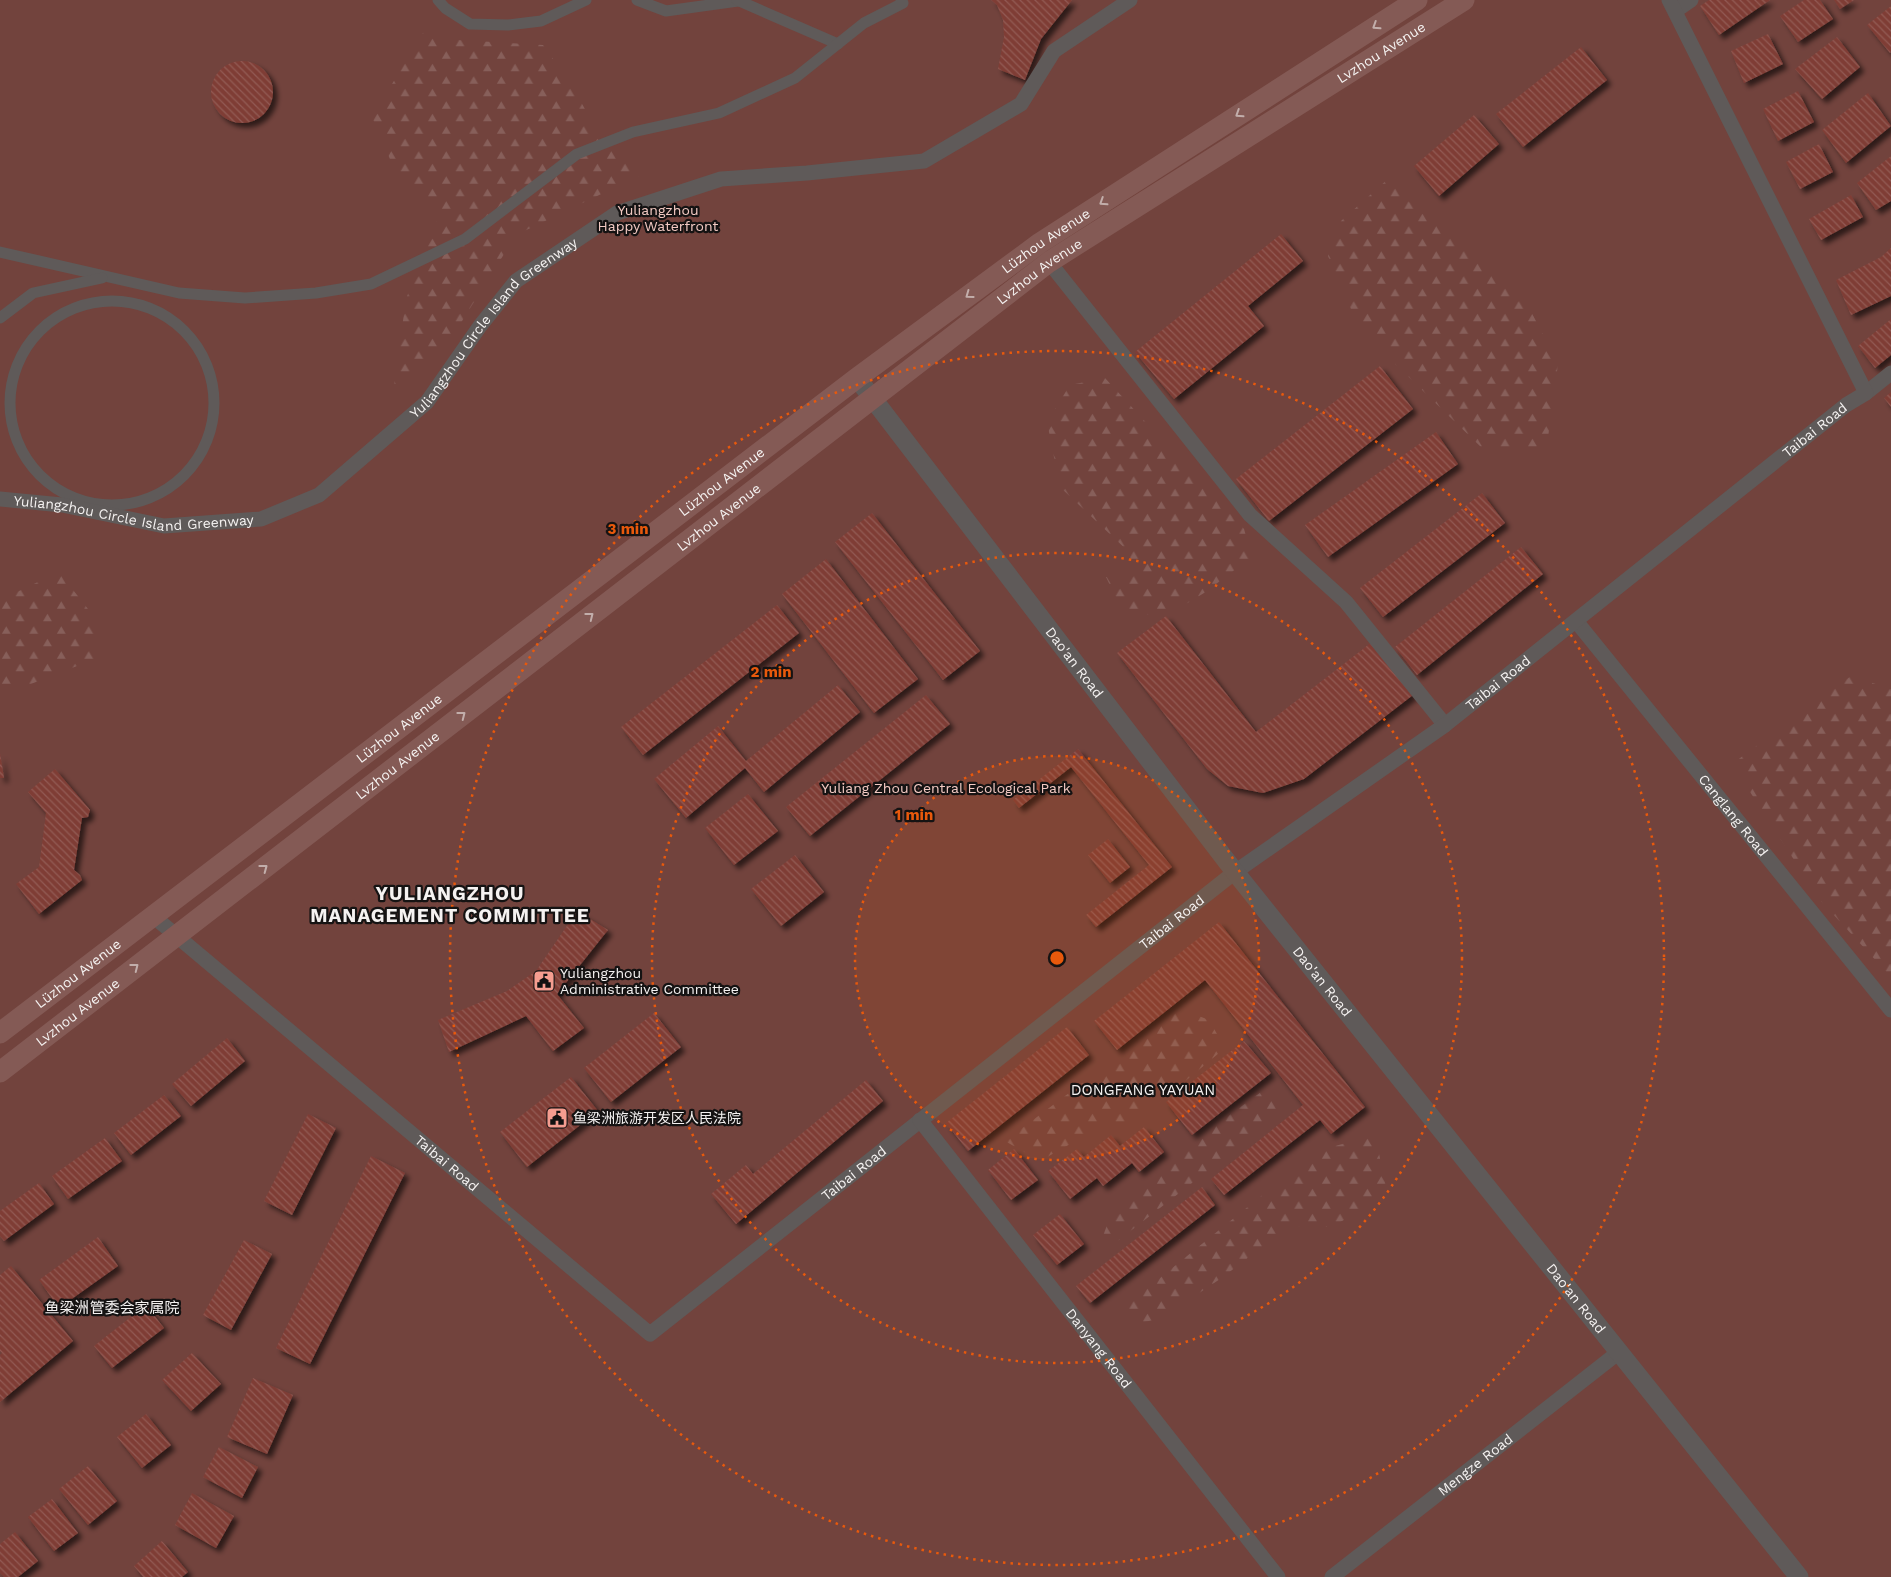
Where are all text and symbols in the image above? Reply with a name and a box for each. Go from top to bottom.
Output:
street label: Lvzhou Avenue [1334,18,1428,86]
one-way arrow [1372,20,1381,30]
one-way arrow [1236,108,1245,118]
one-way arrow [1099,196,1108,206]
park label: Yuliangzhou Happy Waterfront [598,202,719,234]
street label: Lüzhou Avenue [998,205,1093,277]
street label: Yuliangzhou Circle Island Greenway [406,234,581,421]
street label: Lvzhou Avenue [993,235,1085,308]
one-way arrow [965,289,975,298]
street label: Taibai Road [1779,399,1850,461]
street label: Lüzhou Avenue [675,444,768,519]
street label: Lvzhou Avenue [674,480,764,554]
street label: Yuliangzhou Circle Island Greenway [13,492,255,534]
text: 3 min [608,520,648,538]
one-way arrow [585,613,594,622]
street label: Dao'an Road [1042,624,1107,701]
street label: Taibai Road [1462,652,1534,713]
text: 2 min [750,663,792,681]
street label: Lüzhou Avenue [353,690,445,766]
one-way arrow [456,713,465,721]
street label: Lvzhou Avenue [352,728,442,803]
street label: Canglang Road [1695,771,1771,860]
park label: Yuliang Zhou Central Ecological Park [821,780,1071,796]
text: 1 min [895,806,933,824]
one-way arrow [258,865,267,873]
district label: YULIANGZHOU MANAGEMENT COMMITTEE [310,882,590,927]
street label: Taibai Road [1136,892,1207,953]
street label: Lüzhou Avenue [32,936,124,1011]
street label: Dao'an Road [1290,943,1355,1019]
centre of rings [1048,949,1066,967]
one-way arrow [129,964,138,972]
place label: Yuliangzhou Administrative Committee [560,965,739,997]
public building icon: Yuliangzhou Administrative Committee [532,969,556,993]
street label: Lvzhou Avenue [32,975,123,1049]
district label: DONGFANG YAYUAN [1071,1081,1215,1099]
public building icon: 鱼梁洲旅游开发区人民法院 [545,1106,569,1130]
place label: 鱼梁洲旅游开发区人民法院 [573,1110,741,1126]
street label: Taibai Road [412,1132,482,1194]
street label: Taibai Road [818,1143,889,1204]
street label: Dao'an Road [1543,1260,1609,1336]
district label: 鱼梁洲管委会家属院 [44,1299,180,1317]
street label: Danyang Road [1063,1305,1135,1391]
street label: Mengze Road [1435,1430,1516,1499]

